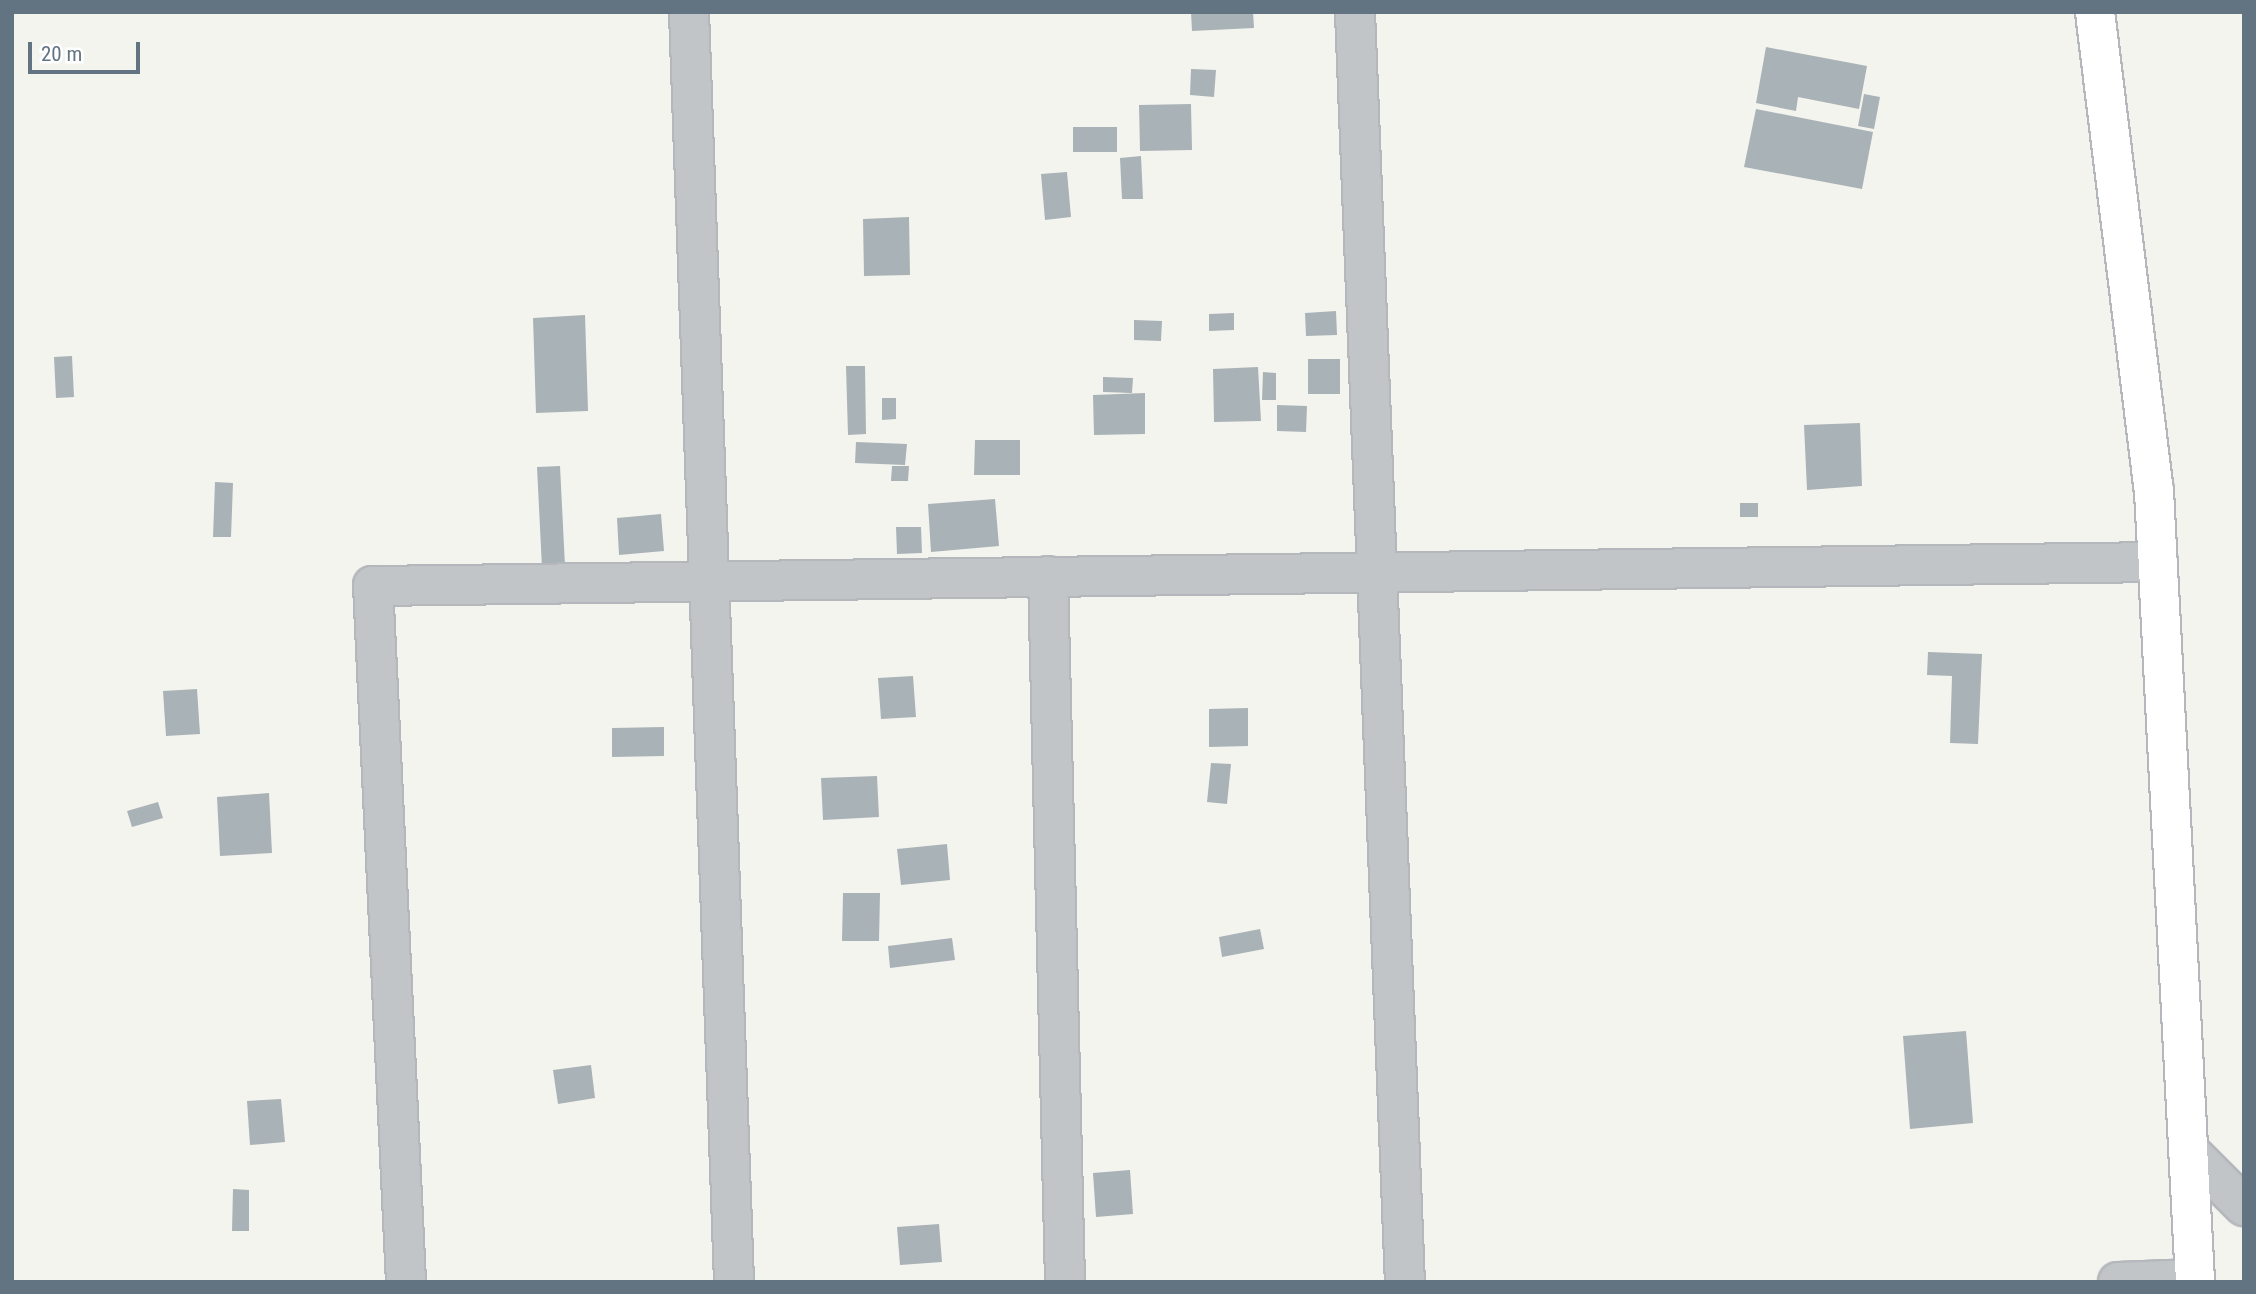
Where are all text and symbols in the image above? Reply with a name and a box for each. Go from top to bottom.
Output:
scale bar [32,28,144,72]
text: 20 m [41,42,82,66]

